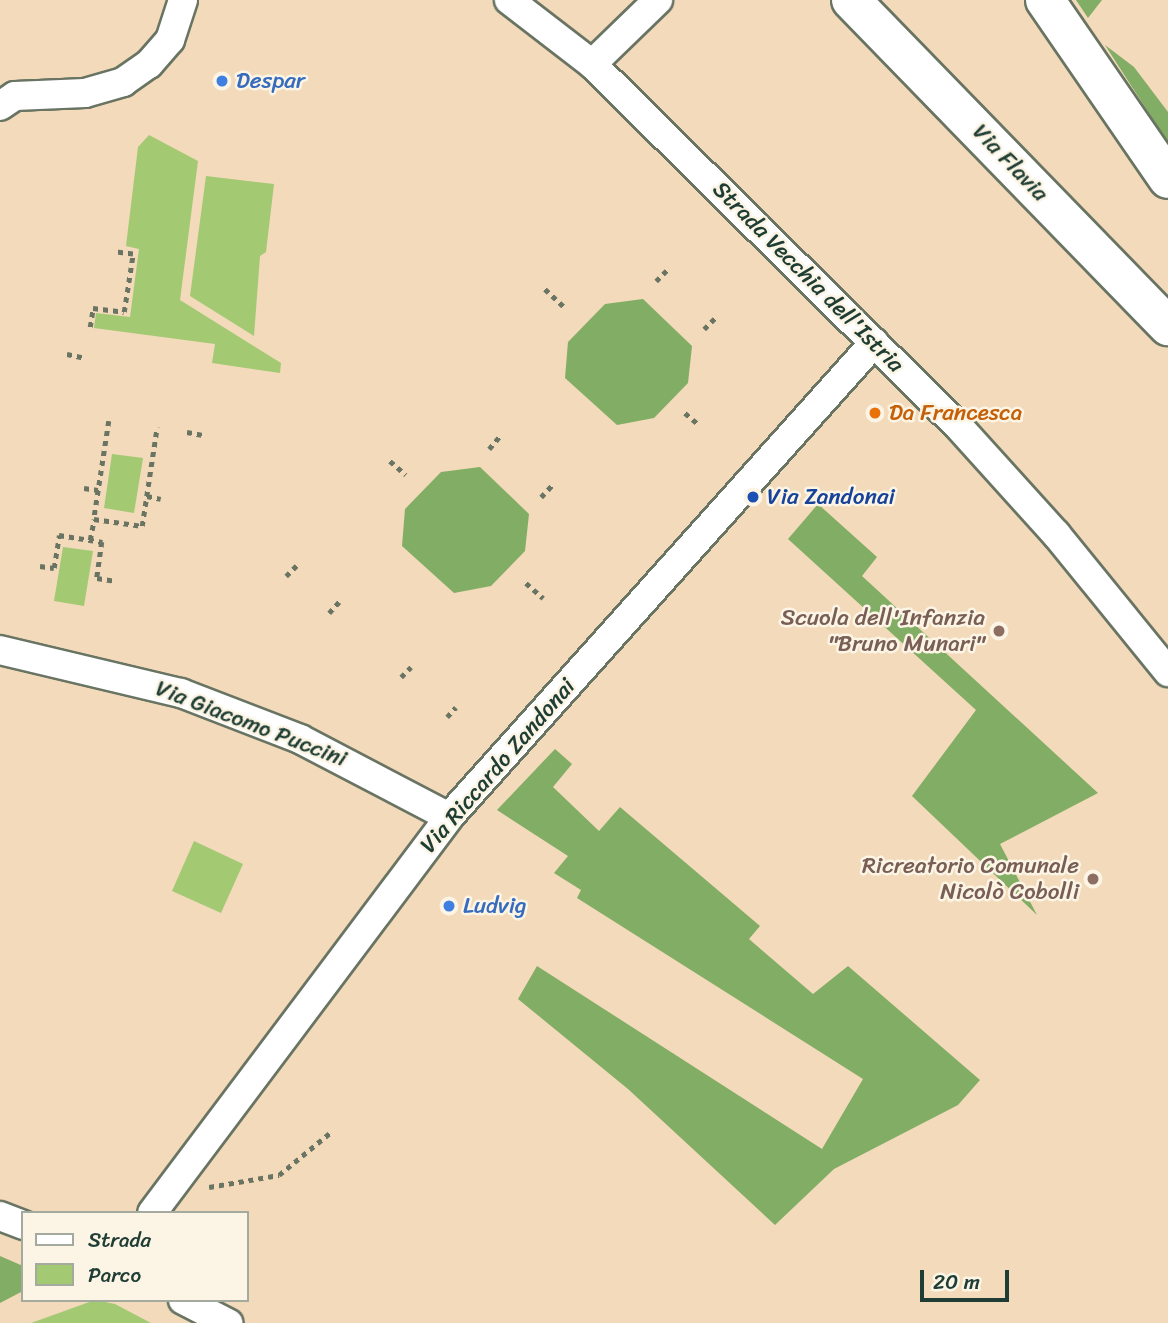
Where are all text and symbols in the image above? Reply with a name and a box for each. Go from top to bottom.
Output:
place label: Despar [236,67,305,95]
marker: Despar [214,73,230,89]
street label: Via Flavia [966,119,1054,207]
street label: Strada Vecchia dell'Istria [706,175,910,379]
place label: Da Francesca [889,399,1023,427]
marker: Da Francesca [867,405,883,421]
place label: Via Zandonai [767,483,895,511]
marker: Via Zandonai [745,489,761,505]
place label: Scuola dell'Infanzia "Bruno Munari" [781,604,985,658]
marker: Scuola dell'Infanzia "Bruno Munari" [991,623,1007,639]
street label: Via Riccardo Zandonai [415,673,581,859]
street label: Via Giacomo Puccini [152,675,350,773]
place label: Ricreatorio Comunale Nicolò Cobolli [862,852,1079,906]
marker: Ricreatorio Comunale Nicolò Cobolli [1085,871,1101,887]
place label: Ludvig [463,892,527,920]
marker: Ludvig [441,898,457,914]
legend [21,1211,248,1302]
text: Strada [88,1221,151,1259]
text: Parco [88,1256,141,1294]
scale bar [923,1256,1012,1300]
text: 20 m [933,1263,980,1301]

